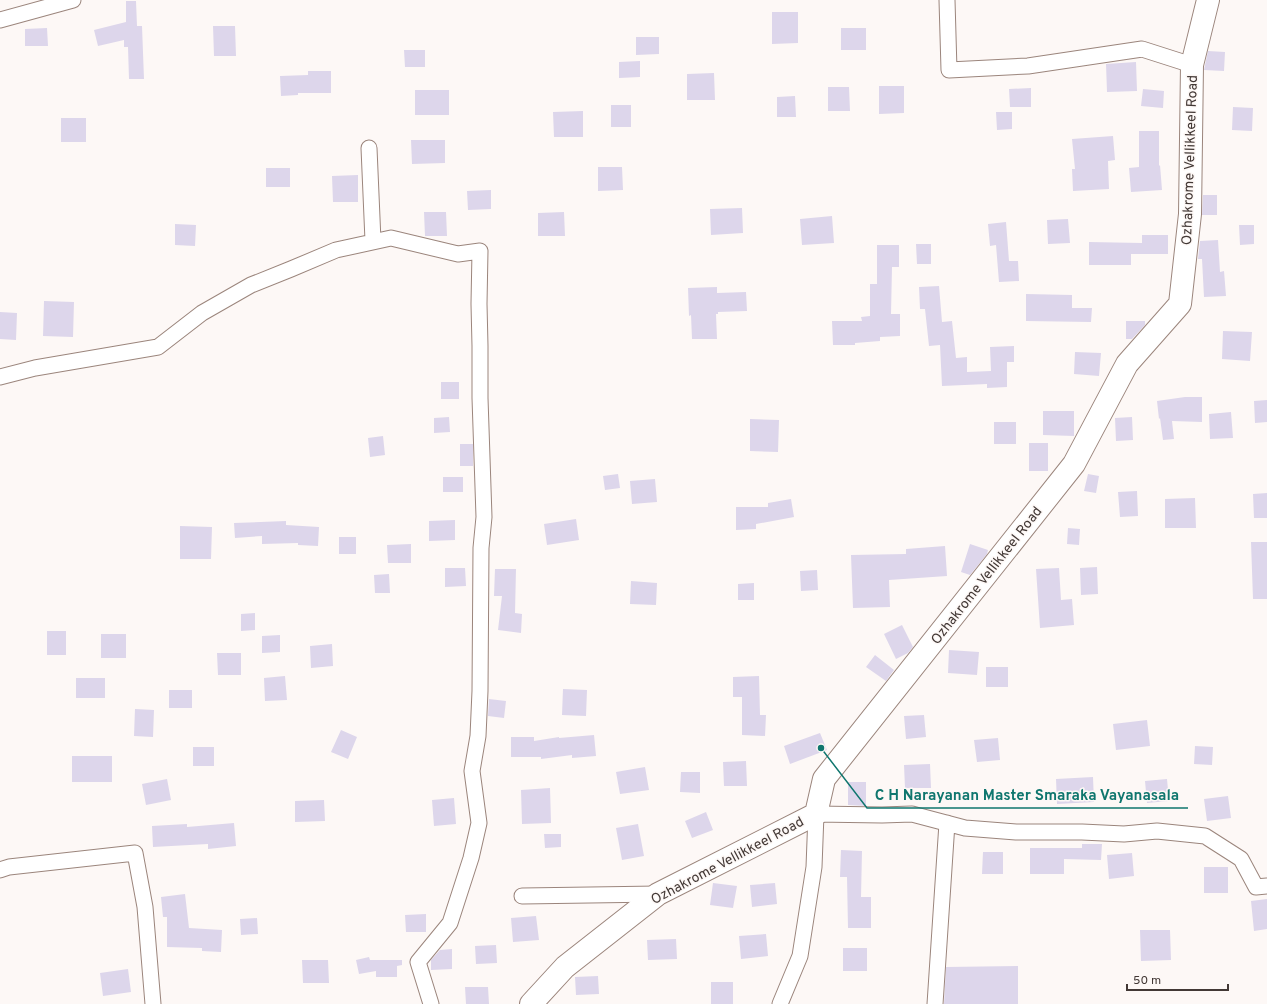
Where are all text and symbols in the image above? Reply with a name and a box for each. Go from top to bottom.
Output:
street label: Ozhakrome Vellikkeel Road [1179,75,1202,246]
street label: Ozhakrome Vellikkeel Road [928,504,1046,648]
callout: C H Narayanan Master Smaraka Vayanasala [867,781,1188,808]
text: C H Narayanan Master Smaraka Vayanasala [875,787,1179,806]
street label: Ozhakrome Vellikkeel Road [648,814,807,909]
scale bar [1127,966,1228,992]
text: 50 m [1133,973,1161,989]

